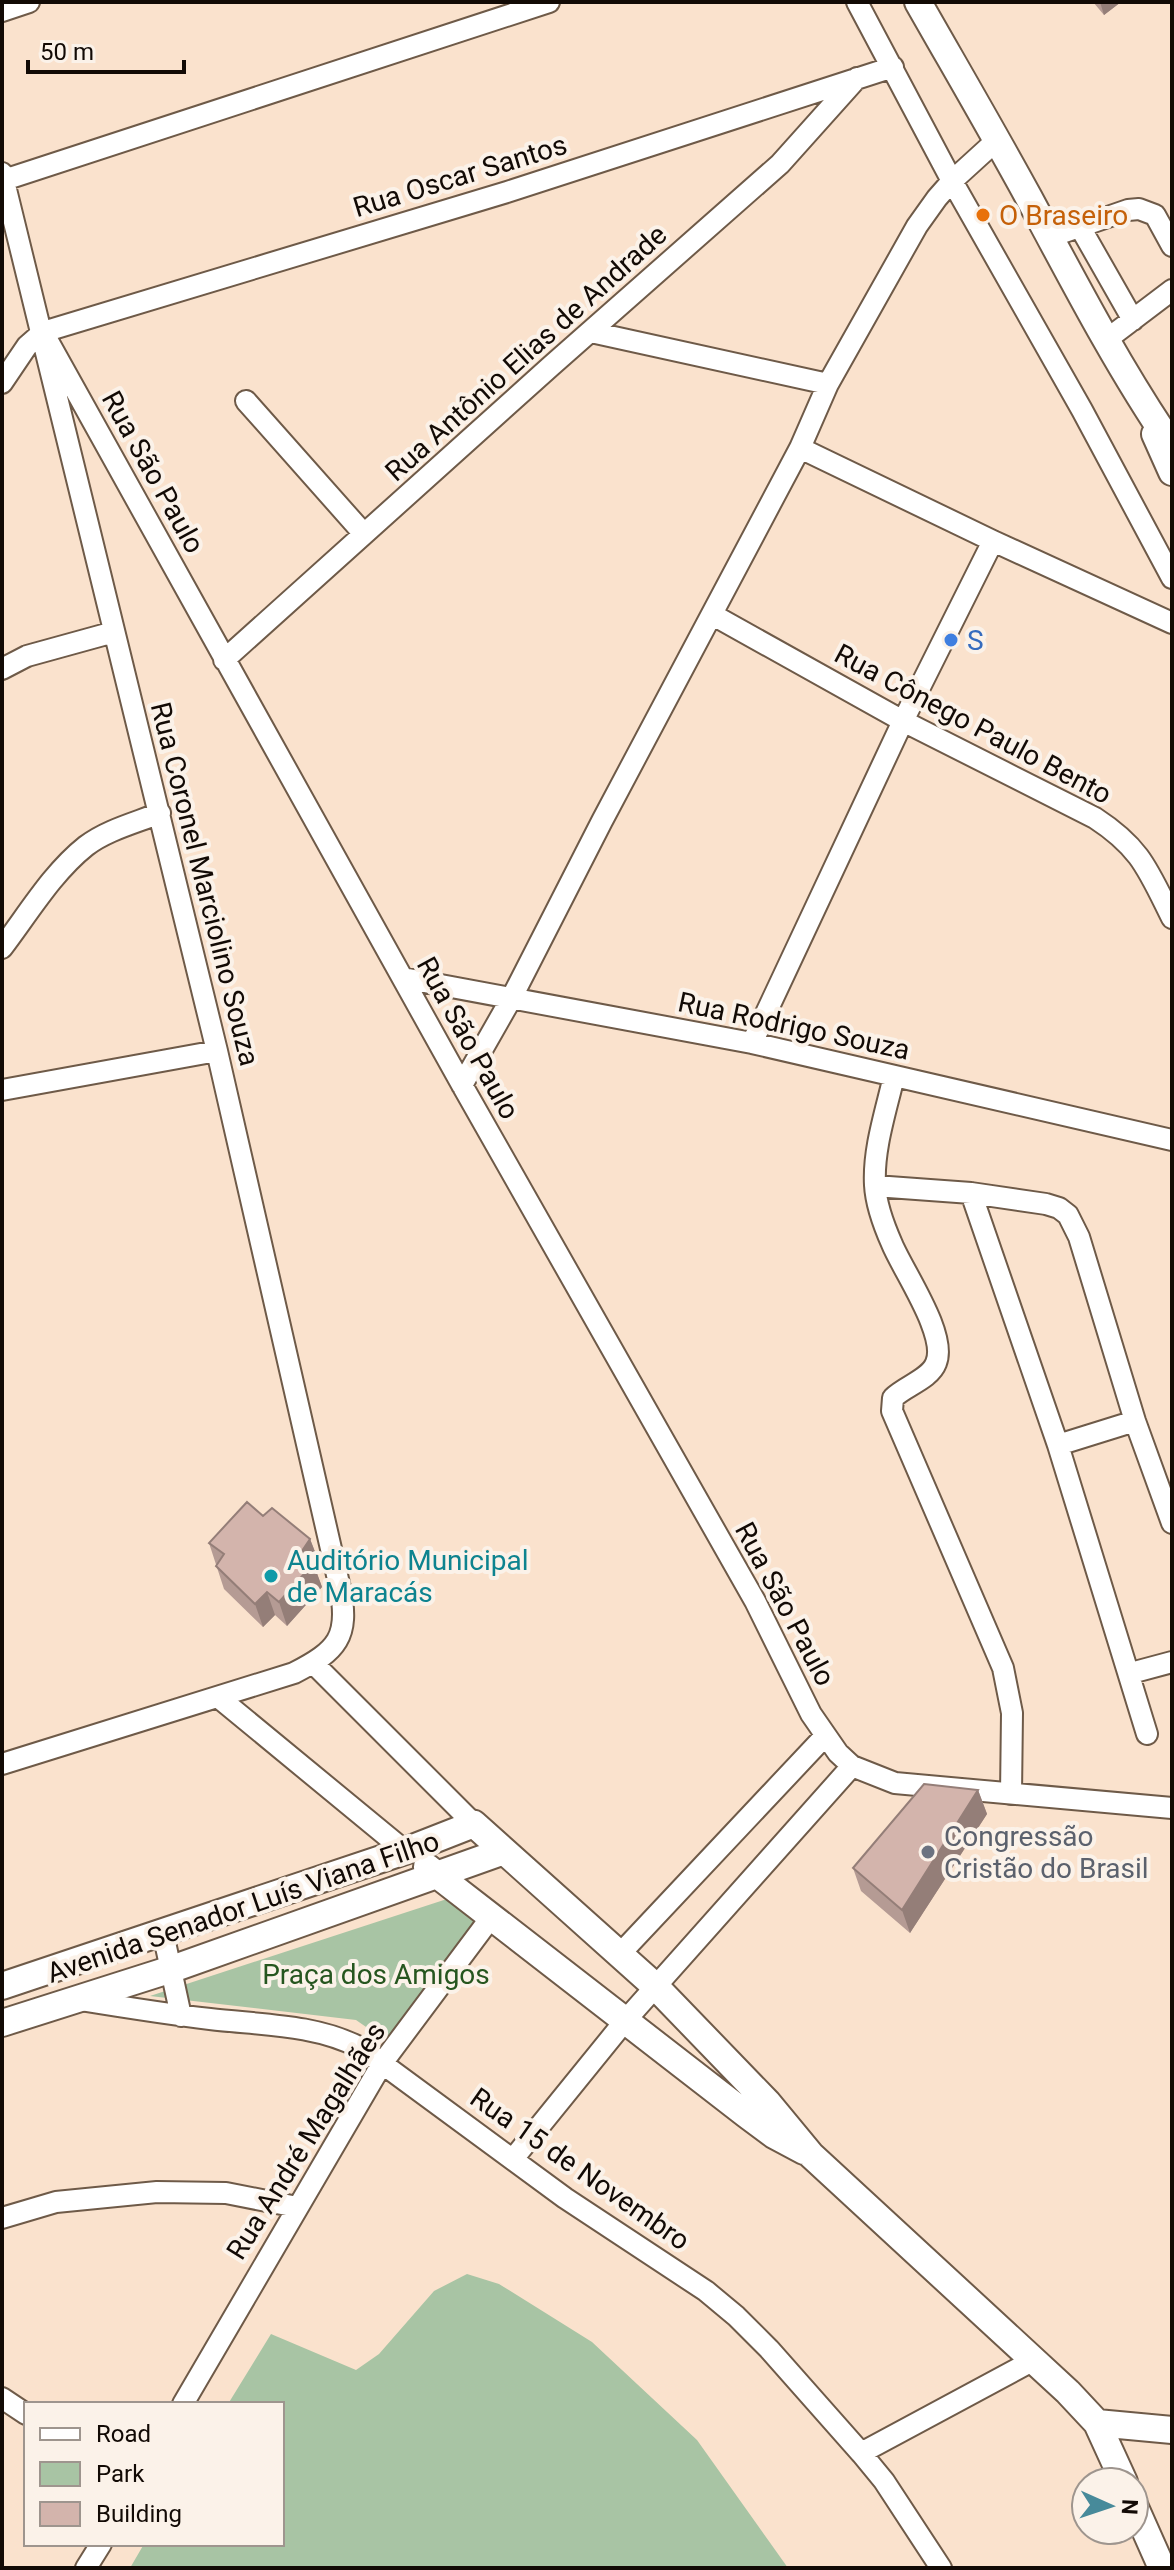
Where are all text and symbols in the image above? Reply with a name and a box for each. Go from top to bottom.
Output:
scale bar [28,24,184,74]
text: 50 m [40,38,94,66]
street label: Rua Oscar Santos [349,128,571,224]
place label: O Braseiro [999,199,1128,232]
marker: O Braseiro [974,206,992,224]
street label: Rua Antônio Elias de Andrade [379,218,673,488]
street label: Rua São Paulo [95,385,211,559]
place label: S [967,624,984,657]
marker: S [942,631,960,649]
street label: Rua Cônego Paulo Bento [829,637,1117,811]
street label: Rua Coronel Marciolino Souza [144,699,266,1069]
street label: Rua São Paulo [410,951,526,1125]
street label: Rua Rodrigo Souza [675,985,913,1067]
street label: Rua São Paulo [728,1517,842,1691]
place label: Auditório Municipal de Maracás [287,1544,529,1609]
marker: Auditório Municipal de Maracás [262,1567,280,1585]
place label: Congressão Cristão do Brasil [944,1820,1149,1885]
street label: Avenida Senador Luís Viana Filho [43,1824,443,1990]
marker: Congressão Cristão do Brasil [919,1843,937,1861]
park label: Praça dos Amigos [262,1958,490,1991]
street label: Rua André Magalhães [220,2017,392,2265]
street label: Rua 15 de Novembro [464,2081,696,2257]
legend [24,2402,284,2546]
text: Road [96,2420,151,2448]
text: Park [96,2460,145,2488]
north arrow [1070,2466,1150,2546]
text: N [1117,2499,1142,2515]
text: Building [96,2500,182,2528]

